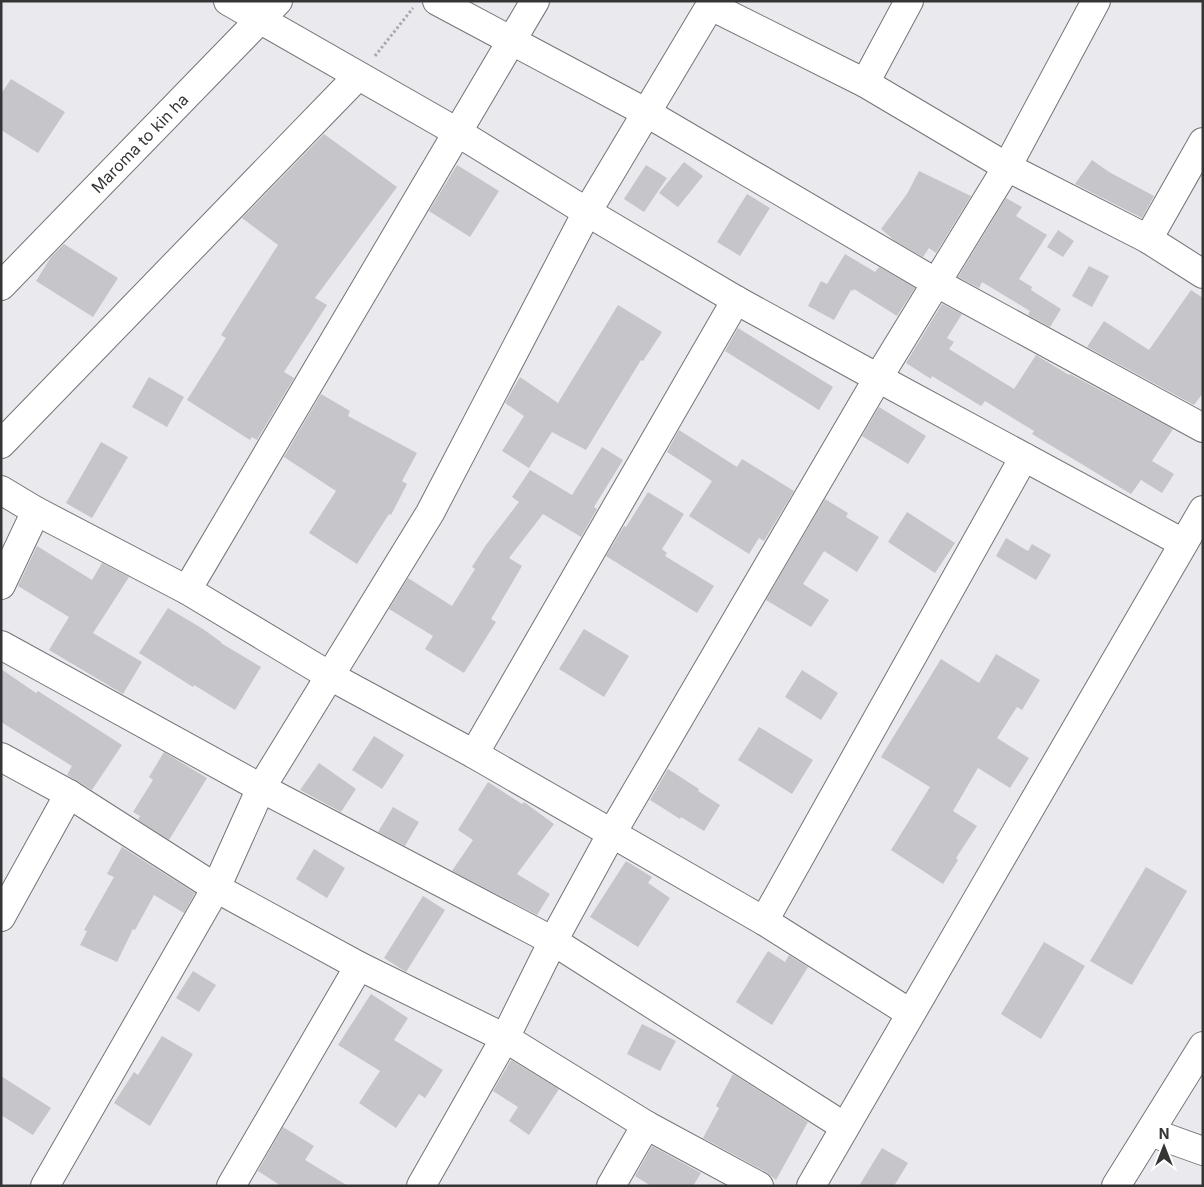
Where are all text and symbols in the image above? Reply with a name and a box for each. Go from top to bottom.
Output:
street label: Maroma to kin ha [87,90,192,197]
north arrow [1139,1122,1189,1172]
text: N [1159,1125,1169,1142]

